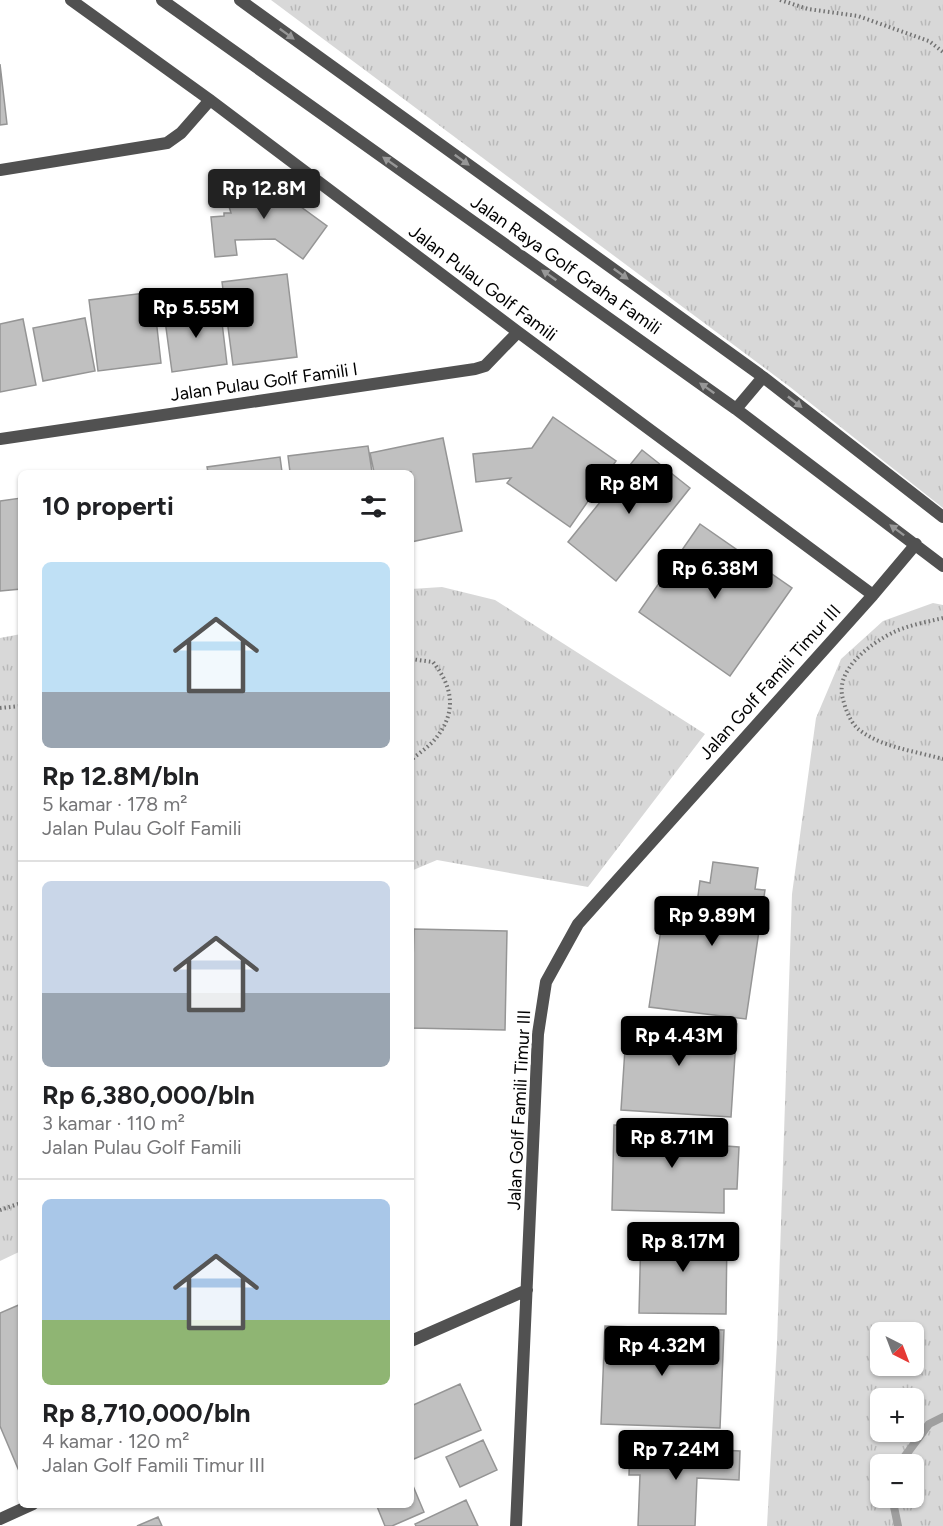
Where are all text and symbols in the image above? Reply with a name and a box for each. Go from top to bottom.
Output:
one-way arrow [279,28,295,40]
one-way arrow [455,154,470,166]
one-way arrow [382,156,398,168]
pin: Rp 12.8M [202,169,326,220]
text: Rp 12.8M [222,176,306,200]
street label: Jalan Raya Golf Graha Famili [466,191,666,339]
street label: Jalan Pulau Golf Famili [405,220,561,346]
one-way arrow [613,268,628,280]
one-way arrow [541,269,557,281]
pin: Rp 5.55M [134,288,258,339]
text: Rp 5.55M [153,295,239,319]
street label: Jalan Pulau Golf Famili I [169,358,359,406]
one-way arrow [700,382,716,394]
one-way arrow [787,395,803,408]
pin: Rp 8M [587,464,671,515]
text: Rp 8M [599,471,659,495]
text: 10 properti [42,490,174,522]
icon: filters [357,490,390,523]
one-way arrow [890,524,906,536]
pin: Rp 6.38M [653,549,777,600]
text: Rp 6.38M [672,556,758,580]
street label: Jalan Golf Famili Timur III [695,600,845,764]
icon: home [162,601,270,709]
text: Rp 12.8M/bln [42,760,199,792]
text: 5 kamar · 178 m² [42,792,188,816]
text: Jalan Pulau Golf Famili [42,816,242,840]
pin: Rp 9.89M [650,896,774,947]
text: Rp 9.89M [668,903,756,927]
icon: home [162,920,270,1028]
street label: Jalan Golf Famili Timur III [503,1009,535,1211]
pin: Rp 4.43M [617,1016,741,1067]
text: Rp 4.43M [635,1023,723,1047]
text: Rp 6,380,000/bln [42,1079,255,1111]
text: 3 kamar · 110 m² [42,1111,185,1135]
pin: Rp 8.71M [610,1118,734,1169]
text: Rp 8.71M [630,1125,714,1149]
text: Jalan Pulau Golf Famili [42,1135,242,1159]
pin: Rp 8.17M [621,1222,745,1273]
text: Rp 8.17M [641,1229,725,1253]
icon: home [162,1238,270,1346]
north arrow [870,1322,924,1376]
map controls [870,1322,924,1508]
pin: Rp 4.32M [600,1326,724,1377]
text: Rp 4.32M [618,1333,706,1357]
button: + [870,1388,924,1442]
text: Rp 8,710,000/bln [42,1397,251,1429]
text: 4 kamar · 120 m² [42,1429,189,1453]
pin: Rp 7.24M [614,1430,738,1481]
text: Rp 7.24M [632,1437,720,1461]
text: Jalan Golf Famili Timur III [42,1453,265,1477]
button: − [870,1454,924,1508]

